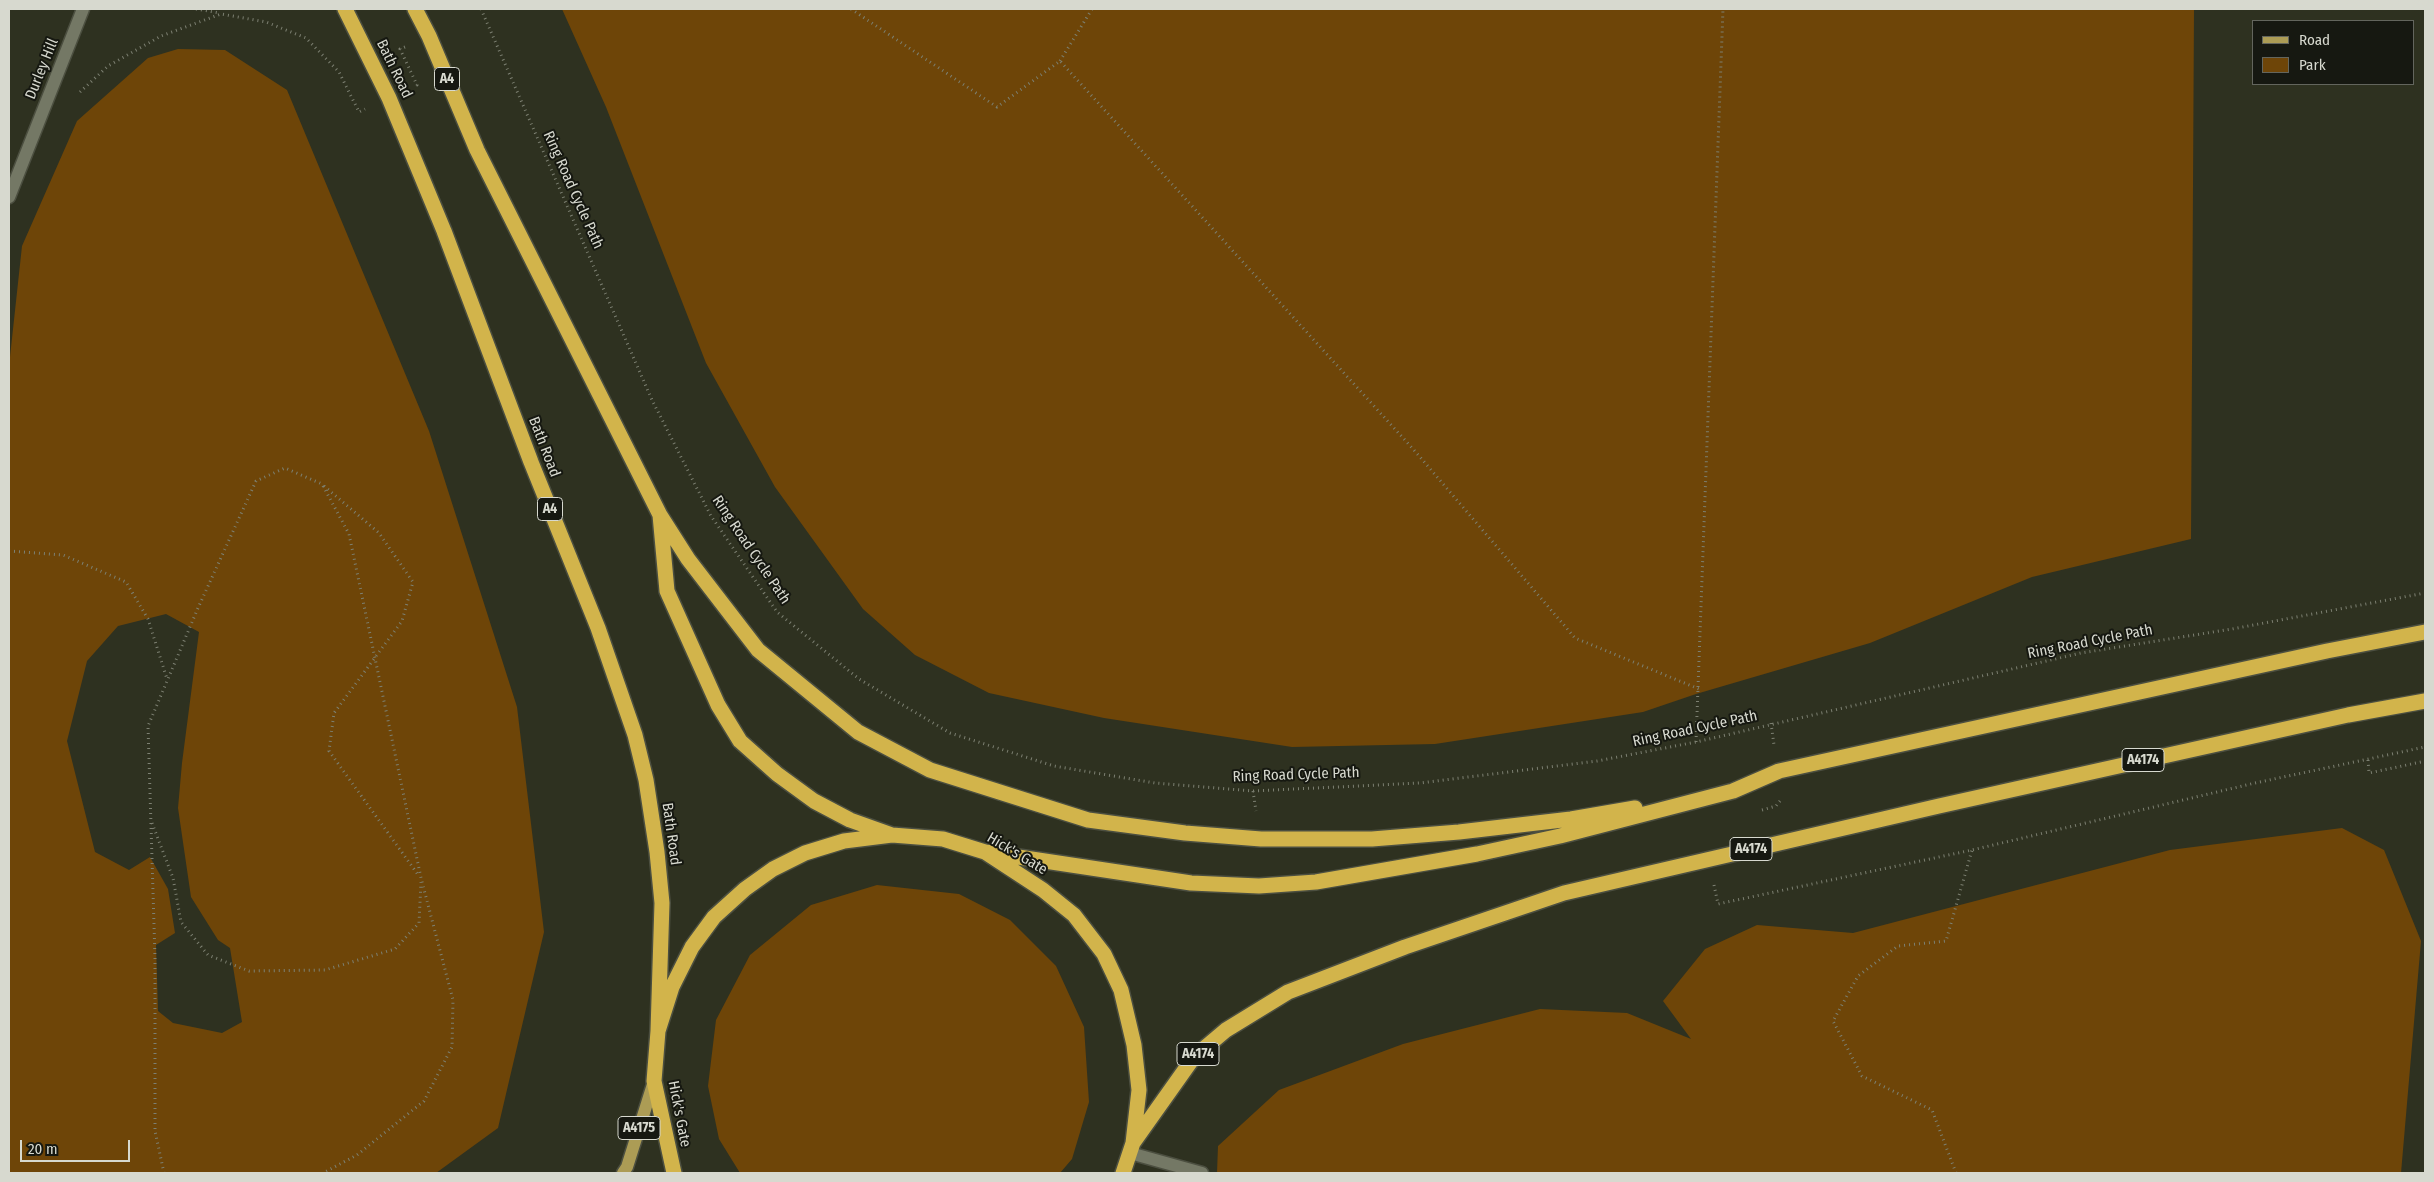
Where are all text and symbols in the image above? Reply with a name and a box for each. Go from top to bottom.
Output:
legend [2252,20,2414,85]
text: Road [2299,31,2330,49]
street label: Durley Hill [22,36,62,102]
street label: Bath Road [372,37,416,101]
text: Park [2299,56,2326,74]
road number: A4 [434,68,460,90]
street label: Ring Road Cycle Path [539,128,607,252]
street label: Bath Road [524,414,564,480]
street label: Ring Road Cycle Path [708,492,794,608]
road number: A4 [538,498,562,520]
street label: Ring Road Cycle Path [2026,621,2154,663]
street label: Ring Road Cycle Path [1631,707,1759,751]
road number: A4174 [2122,748,2164,772]
street label: Ring Road Cycle Path [1232,764,1360,786]
street label: Bath Road [658,802,684,866]
street label: Hick's Gate [984,829,1050,879]
road number: A4174 [1730,838,1772,861]
road number: A4174 [1177,1042,1219,1066]
street label: Hick's Gate [664,1079,694,1149]
road number: A4175 [618,1116,660,1140]
scale bar [22,1130,132,1162]
text: 20 m [28,1140,58,1158]

